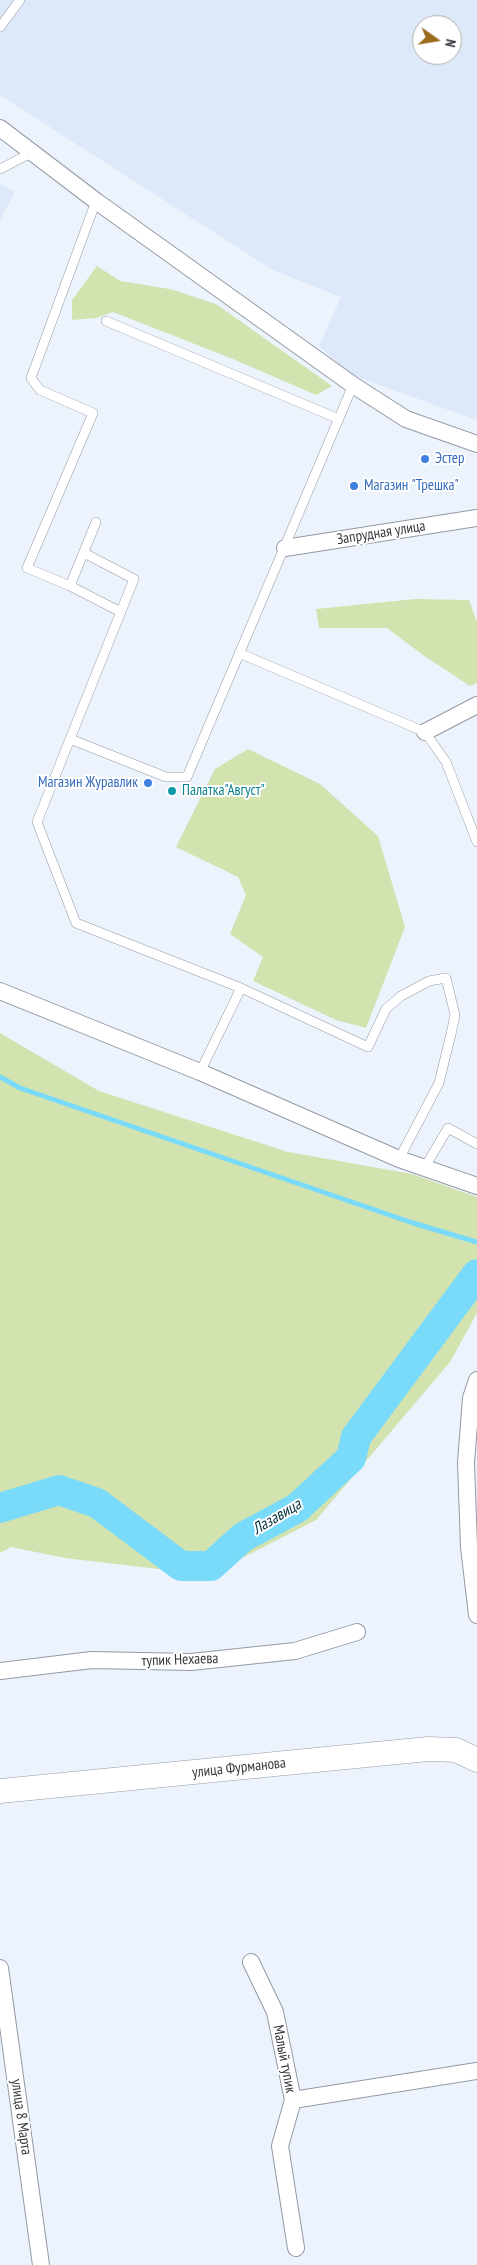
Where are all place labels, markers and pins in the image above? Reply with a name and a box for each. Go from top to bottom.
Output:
place label: Эстер [435,450,465,468]
marker: Эстер [419,453,431,465]
place label: Магазин "Трешка" [364,477,459,495]
marker: Магазин "Трешка" [348,480,360,492]
place label: Магазин Журавлик [38,774,138,792]
marker: Магазин Журавлик [142,777,154,789]
place label: Палатка"Август" [182,782,265,800]
marker: Палатка"Август" [166,785,178,797]

